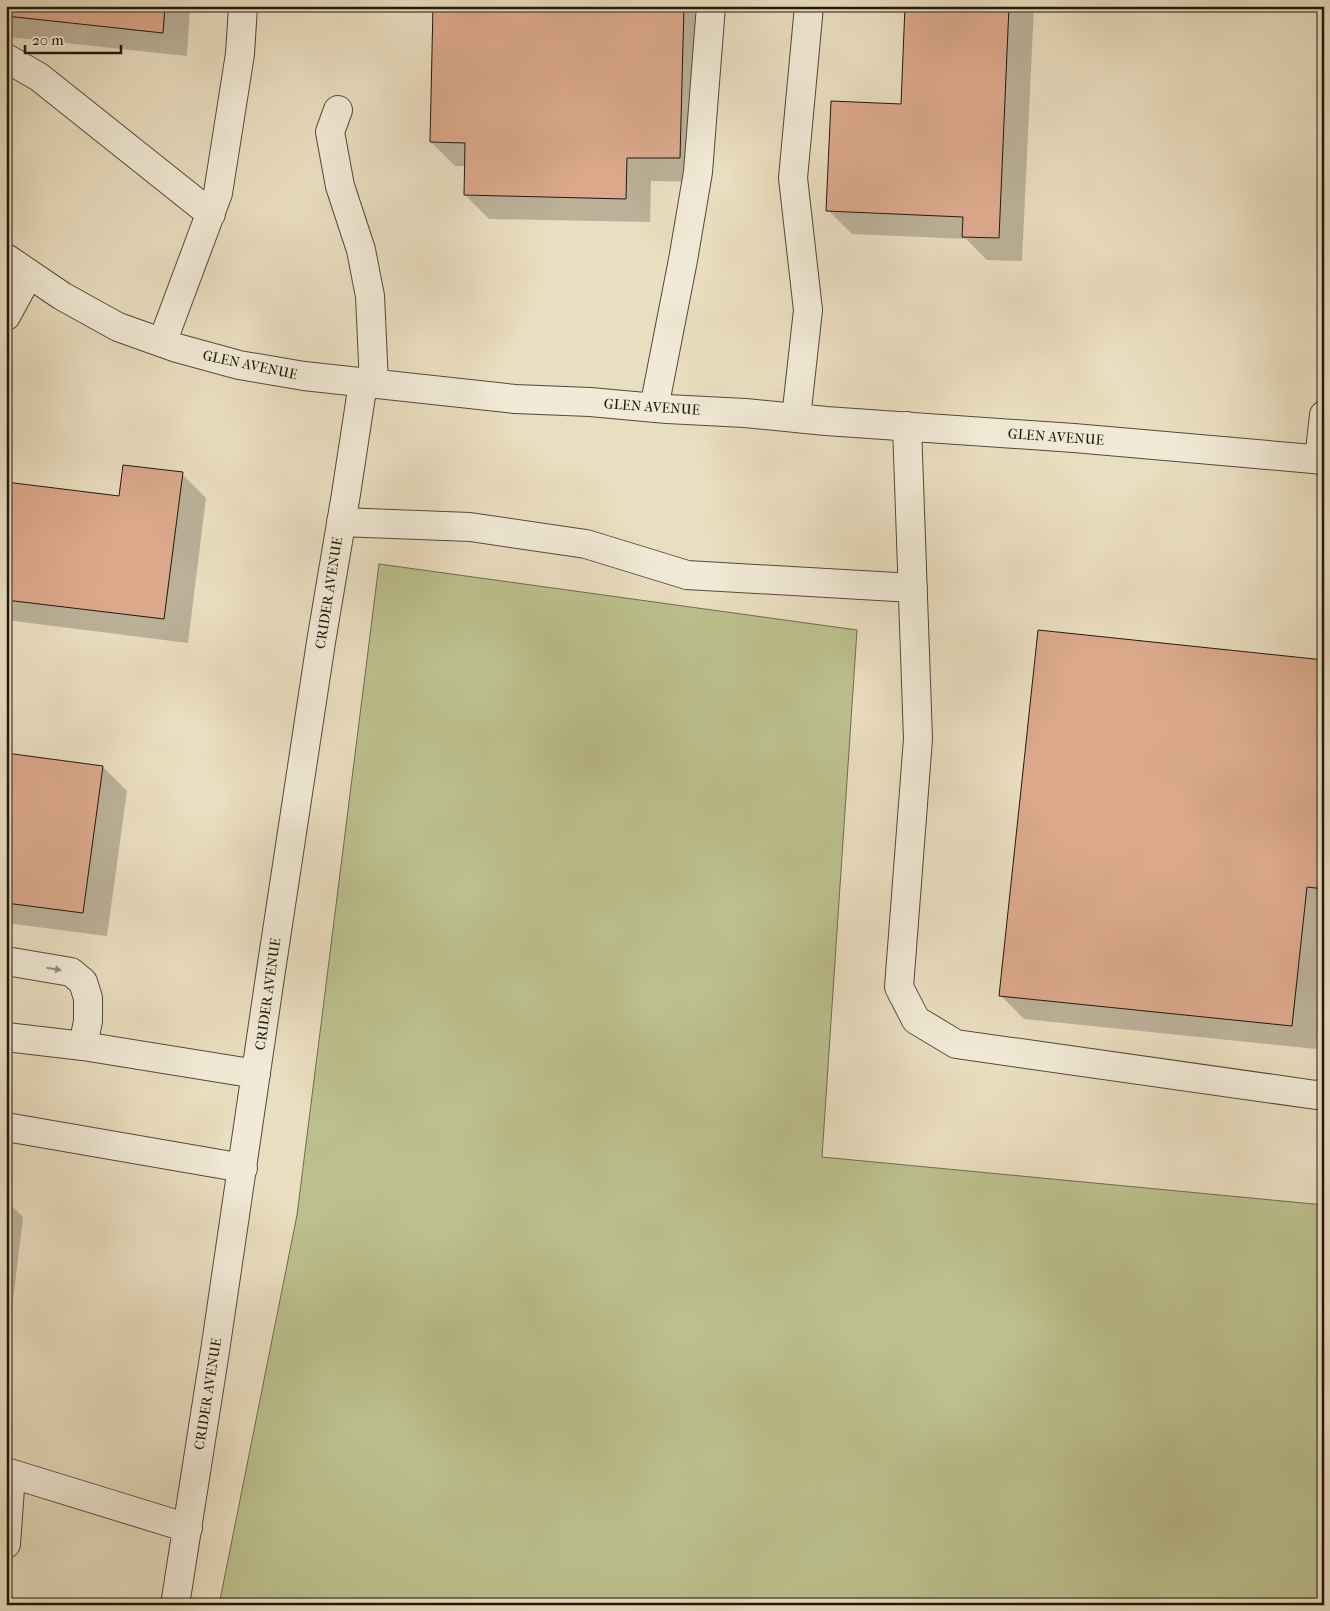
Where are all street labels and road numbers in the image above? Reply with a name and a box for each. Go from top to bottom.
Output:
street label: GLEN AVENUE [201,347,299,383]
street label: GLEN AVENUE [603,395,701,419]
street label: GLEN AVENUE [1007,425,1105,449]
street label: CRIDER AVENUE [312,535,346,650]
street label: CRIDER AVENUE [252,936,284,1051]
street label: CRIDER AVENUE [191,1336,225,1451]

